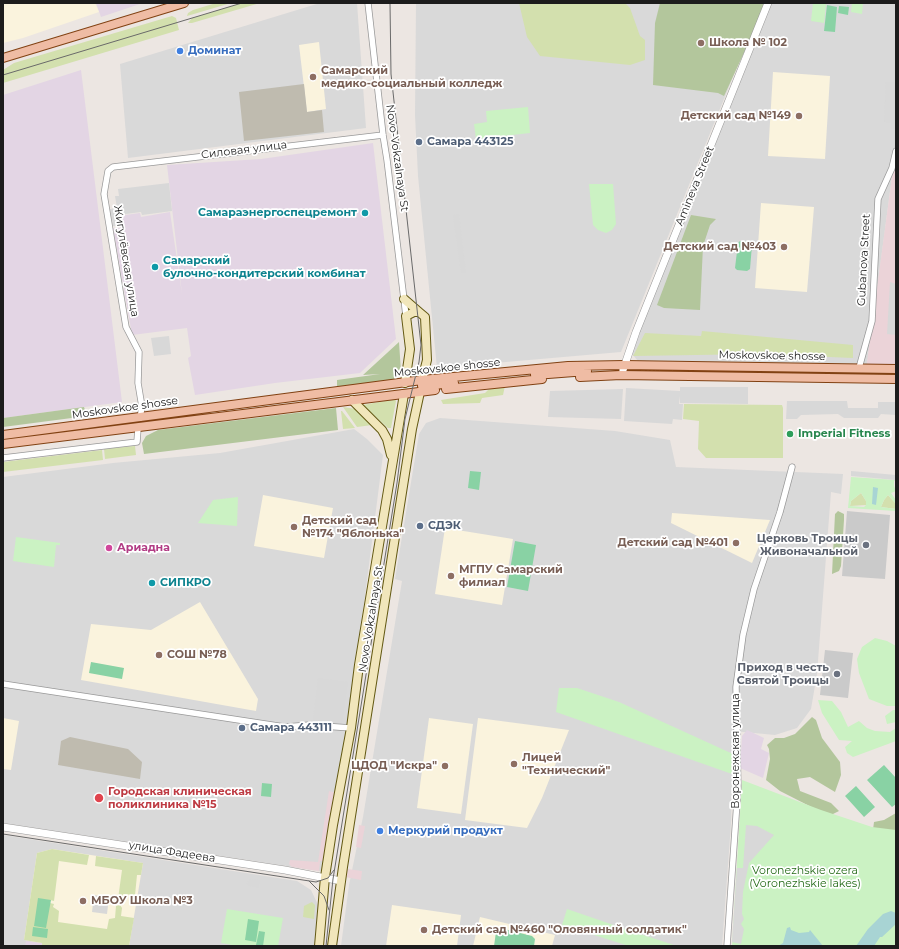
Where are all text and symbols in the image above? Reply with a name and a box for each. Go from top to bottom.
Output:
place label: Школа № 102 [709,36,787,50]
marker: Школа № 102 [696,38,706,48]
place label: Доминат [188,44,241,58]
marker: Доминат [175,46,185,56]
place label: Самарский медико-социальный колледж [321,64,502,90]
marker: Самарский медико-социальный колледж [308,72,318,82]
street label: Novo-Vokzalnaya St [383,104,411,212]
place label: Детский сад №149 [681,109,791,123]
marker: Детский сад №149 [794,111,804,121]
place label: Самара 443125 [427,135,513,149]
marker: Самара 443125 [414,137,424,147]
street label: Силовая улица [200,138,288,162]
street label: Amineva Street [673,144,717,228]
street label: Жигулёвская улица [111,204,141,318]
place label: Самараэнергоспецремонт [198,206,357,220]
marker: Самараэнергоспецремонт [360,208,370,218]
street label: Gubanova Street [855,214,873,306]
place label: Детский сад №403 [663,240,776,254]
marker: Детский сад №403 [779,242,789,252]
place label: Самарский булочно-кондитерский комбинат [163,254,366,280]
marker: Самарский булочно-кондитерский комбинат [150,262,160,272]
street label: Moskovskoe shosse [718,348,826,364]
street label: Moskovskoe shosse [393,356,501,380]
street label: Moskovskoe shosse [71,394,179,422]
place label: Imperial Fitness [798,427,890,441]
marker: Imperial Fitness [785,429,795,439]
place label: Детский сад №174 "Яблонька" [302,514,404,540]
place label: СДЭК [428,519,461,533]
marker: СДЭК [415,521,425,531]
marker: Детский сад №174 "Яблонька" [289,522,299,532]
place label: Церковь Троицы Живоначальной [757,532,858,558]
place label: Детский сад №401 [618,536,728,550]
marker: Детский сад №401 [731,538,741,548]
marker: Церковь Троицы Живоначальной [861,540,871,550]
place label: Ариадна [117,541,170,555]
marker: Ариадна [104,543,114,553]
place label: МГПУ Самарский филиал [459,563,563,589]
street label: Novo-Vokzalnaya St [356,565,386,673]
marker: МГПУ Самарский филиал [446,571,456,581]
place label: СИПКРО [160,576,211,590]
marker: СИПКРО [147,578,157,588]
place label: СОШ №78 [167,648,227,662]
marker: СОШ №78 [154,650,164,660]
place label: Приход в честь Святой Троицы [737,661,829,687]
marker: Приход в честь Святой Троицы [832,669,842,679]
street label: Воронежская улица [729,693,743,809]
place label: Самара 443111 [250,721,332,735]
marker: Самара 443111 [237,723,247,733]
place label: Лицей "Технический" [522,751,610,777]
place label: ЦДОД "Искра" [351,759,437,773]
marker: Лицей "Технический" [509,759,519,769]
marker: ЦДОД "Искра" [440,761,450,771]
place label: Городская клиническая поликлиника №15 [108,785,252,811]
marker: Городская клиническая поликлиника №15 [93,792,105,804]
place label: Меркурий продукт [388,824,503,838]
marker: Меркурий продукт [375,826,385,836]
street label: улица Фадеева [128,839,216,865]
park label: Voronezhskie ozera (Voronezhskie lakes) [749,864,861,890]
place label: МБОУ Школа №3 [91,894,193,908]
marker: МБОУ Школа №3 [78,896,88,906]
place label: Детский сад №460 "Оловянный солдатик" [432,923,687,937]
marker: Детский сад №460 "Оловянный солдатик" [419,925,429,935]

